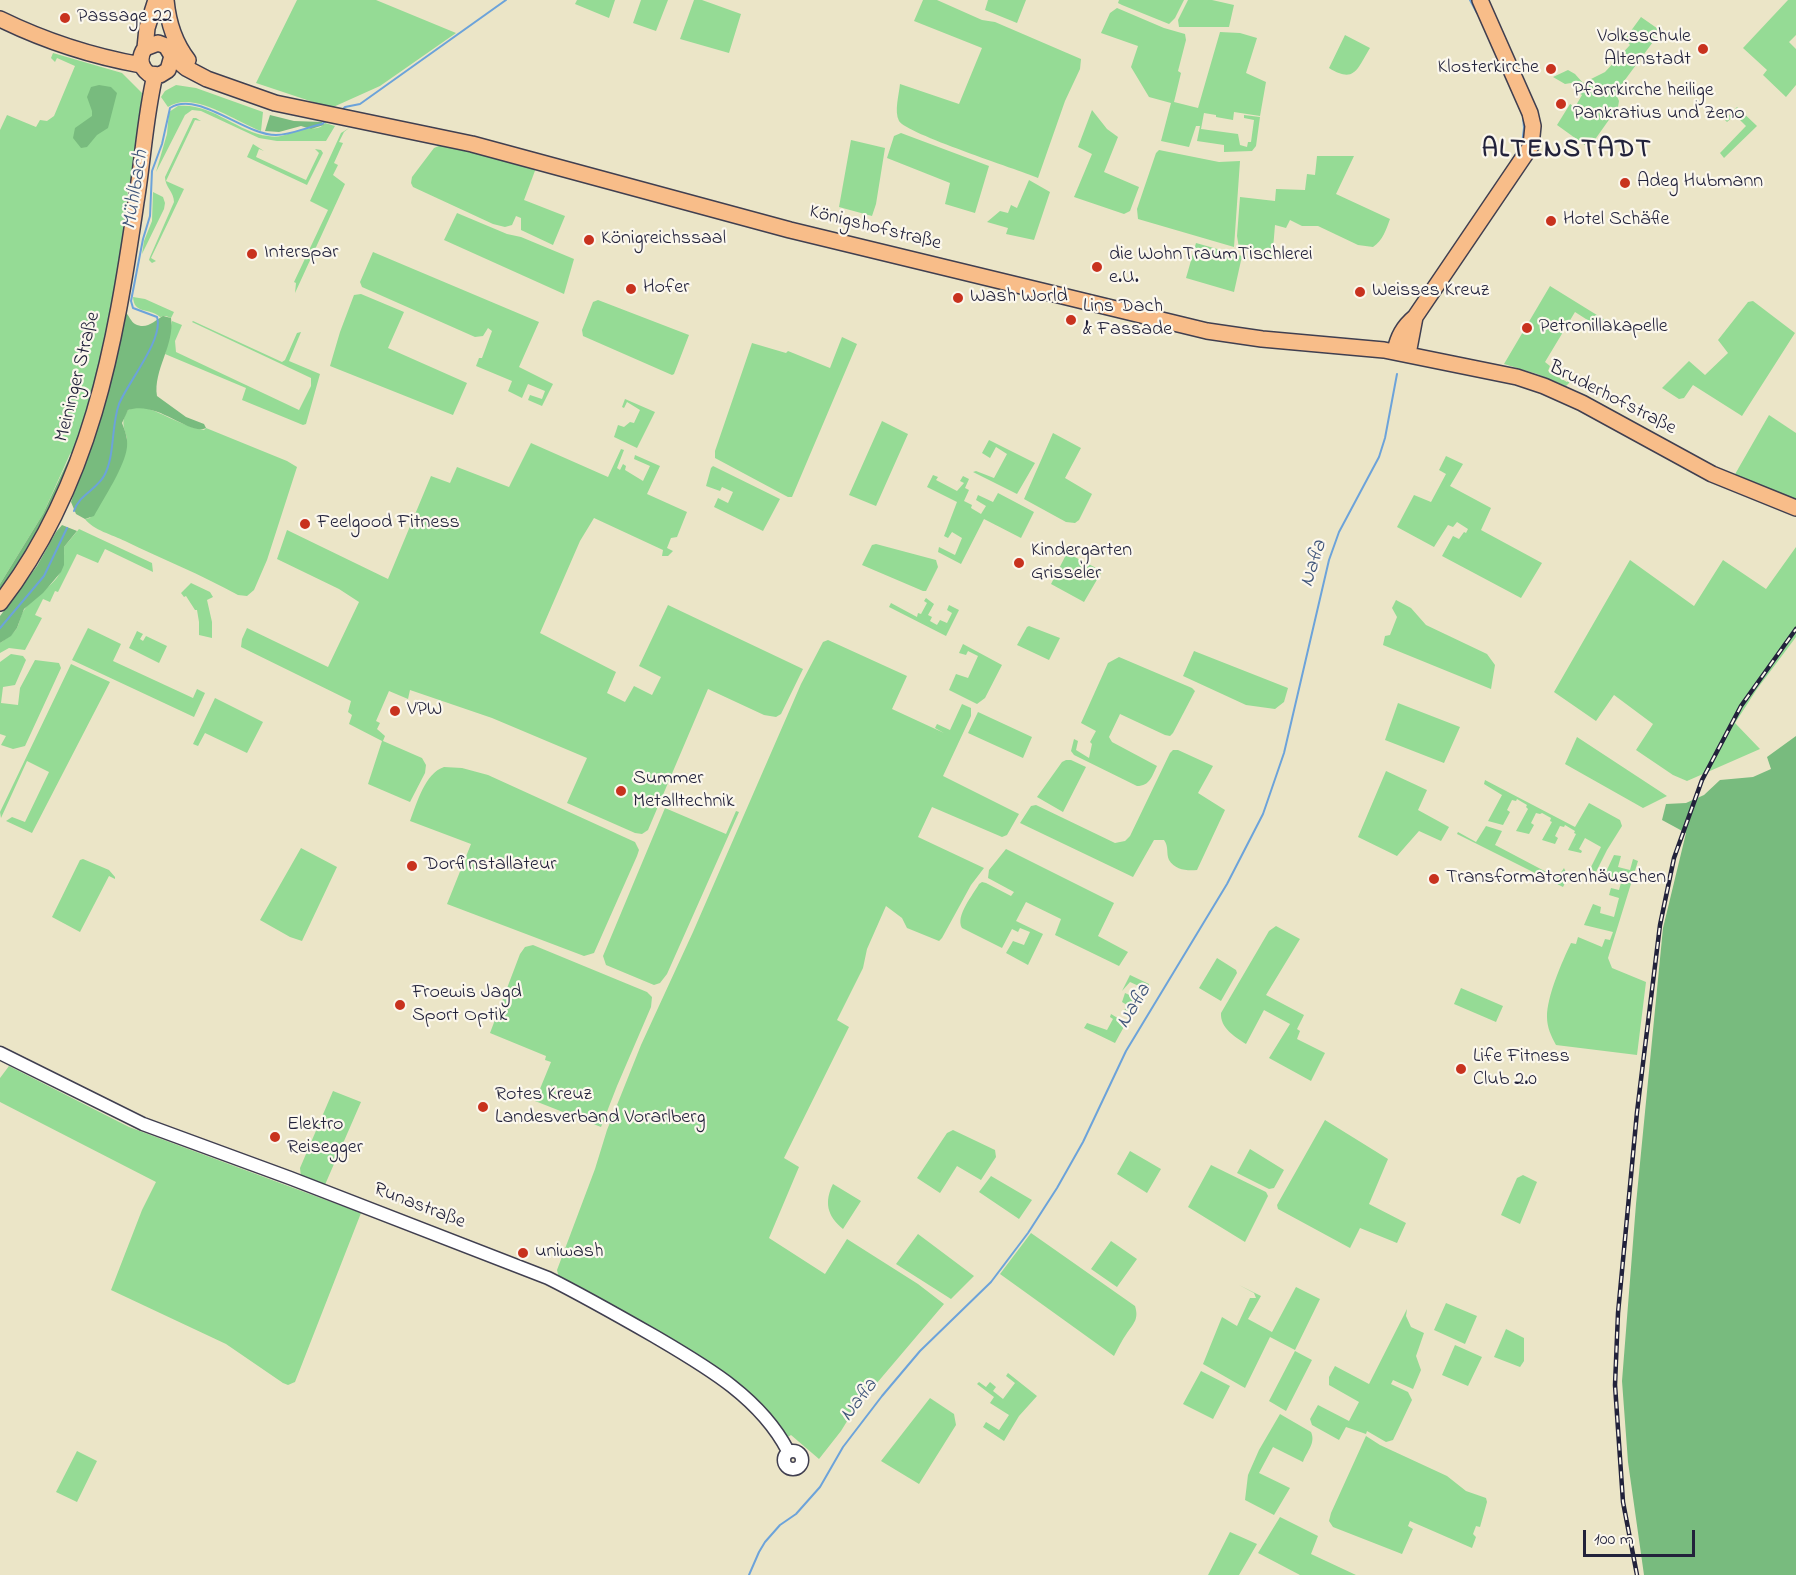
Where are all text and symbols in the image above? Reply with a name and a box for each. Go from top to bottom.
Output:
place label: Passage 22 [77,6,172,30]
marker: Passage 22 [58,11,72,25]
place label: Volksschule Altenstadt [1597,26,1691,73]
marker: Volksschule Altenstadt [1696,42,1710,56]
place label: Klosterkirche [1438,57,1539,81]
marker: Klosterkirche [1544,62,1558,76]
place label: Pfarrkirche heilige Pankratius und Zeno [1573,80,1745,127]
marker: Pfarrkirche heilige Pankratius und Zeno [1554,97,1568,111]
district label: ALTENSTADT [1482,136,1652,168]
water label: Mühlbach [118,149,156,231]
place label: Adeg Hubmann [1637,171,1763,195]
marker: Adeg Hubmann [1618,176,1632,190]
street label: Königshofstraße [806,201,944,257]
place label: Hotel Schäfle [1563,209,1669,233]
marker: Hotel Schäfle [1544,214,1558,228]
place label: Königreichssaal [601,228,726,252]
marker: Königreichssaal [582,233,596,247]
place label: Interspar [264,242,338,266]
place label: die WohnTraumTischlerei e.U. [1109,244,1313,291]
marker: Interspar [245,247,259,261]
marker: die WohnTraumTischlerei e.U. [1090,260,1104,274]
place label: Hofer [643,277,689,301]
place label: Weisses Kreuz [1372,280,1489,304]
marker: Hofer [624,282,638,296]
marker: Weisses Kreuz [1353,285,1367,299]
place label: Wash World [970,286,1068,310]
marker: Wash World [951,291,965,305]
place label: Lins Dach & Fassade [1083,296,1172,343]
street label: Meininger Straße [51,309,107,445]
marker: Lins Dach & Fassade [1064,313,1078,327]
place label: Petronillakapelle [1539,316,1668,340]
marker: Petronillakapelle [1520,321,1534,335]
street label: Bruderhofstraße [1544,357,1680,441]
place label: Feelgood Fitness [317,512,460,536]
marker: Feelgood Fitness [298,517,312,531]
water label: Nafla [1296,538,1334,590]
place label: Kindergarten Grisseler [1031,540,1132,587]
marker: Kindergarten Grisseler [1012,556,1026,570]
place label: VPW [407,699,442,723]
marker: VPW [388,704,402,718]
place label: Summer Metalltechnik [633,768,735,815]
marker: Summer Metalltechnik [614,784,628,798]
place label: Dorfinstallateur [424,854,556,878]
marker: Dorfinstallateur [405,859,419,873]
place label: Transformatorenhäuschen [1446,867,1666,891]
marker: Transformatorenhäuschen [1427,872,1441,886]
water label: Nafla [1112,980,1158,1034]
place label: Froewis Jagd Sport Optik [412,982,522,1029]
marker: Froewis Jagd Sport Optik [393,998,407,1012]
place label: Life Fitness Club 2.0 [1473,1046,1570,1093]
marker: Life Fitness Club 2.0 [1454,1062,1468,1076]
place label: Rotes Kreuz Landesverband Vorarlberg [495,1084,705,1131]
marker: Rotes Kreuz Landesverband Vorarlberg [476,1100,490,1114]
place label: Elektro Reisegger [287,1114,363,1161]
marker: Elektro Reisegger [268,1130,282,1144]
street label: Runastraße [370,1179,468,1235]
place label: uniwash [535,1241,603,1265]
marker: uniwash [516,1246,530,1260]
water label: Nafla [835,1375,885,1427]
scale bar [1586,1518,1698,1556]
text: 100 m [1594,1527,1634,1553]

